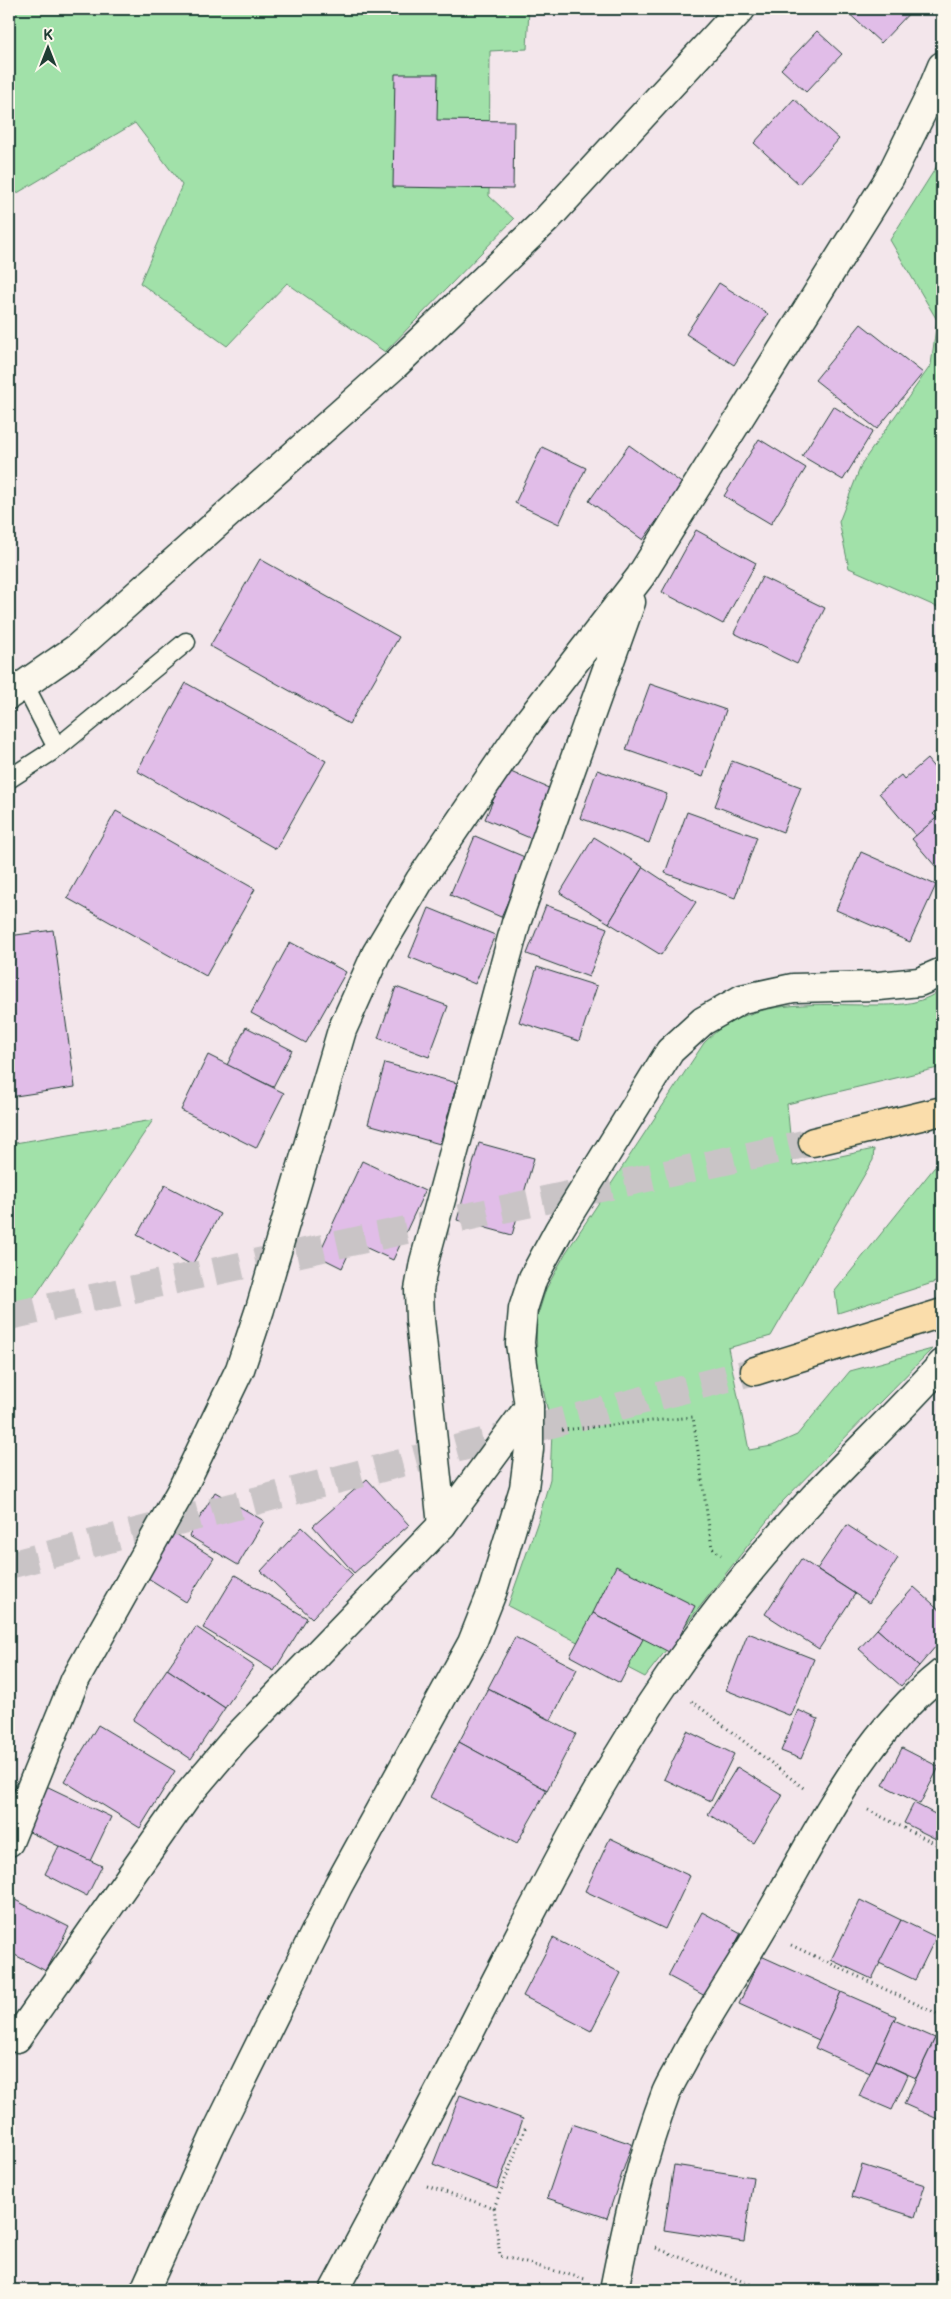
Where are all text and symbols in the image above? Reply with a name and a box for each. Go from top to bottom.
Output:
north arrow [22,22,72,72]
text: K [43,27,53,44]

